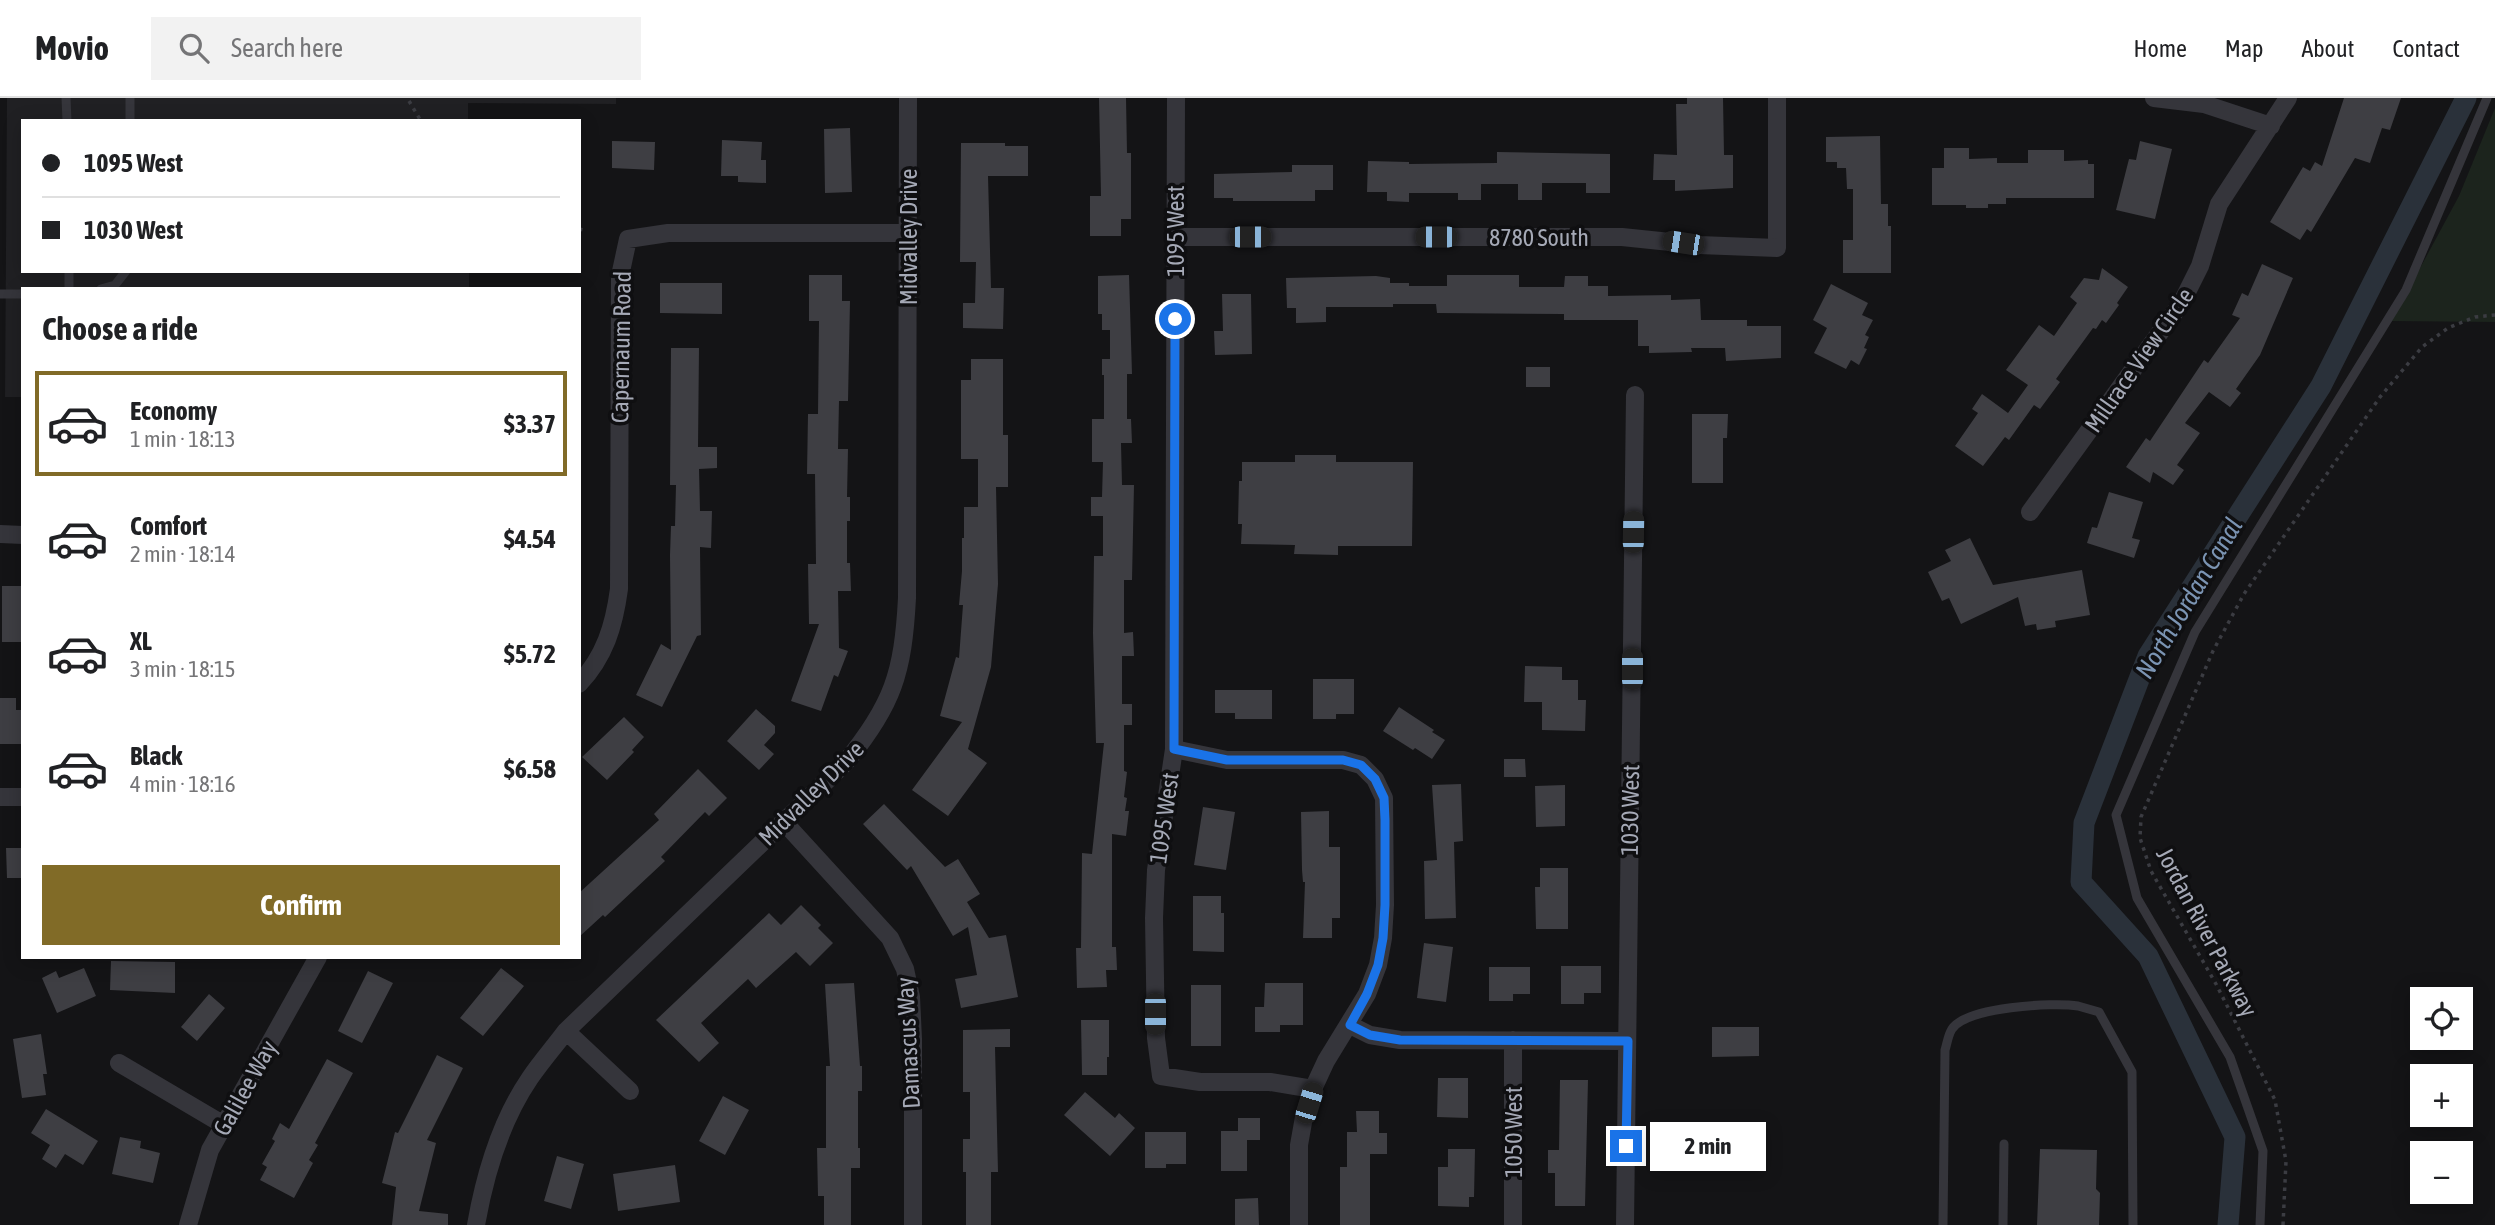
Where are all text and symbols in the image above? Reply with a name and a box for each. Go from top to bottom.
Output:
search box [151,17,641,80]
text: Movio [35,29,109,67]
icon: search [175,29,213,67]
text: Search here [231,33,343,63]
text: Home [2133,35,2187,62]
text: Map [2225,35,2263,62]
text: About [2301,35,2354,62]
text: Contact [2392,35,2460,62]
text: 1095 West [84,148,183,178]
street label: Midvalley Drive [895,169,922,305]
street label: 1095 West [1162,185,1189,277]
text: 1030 West [84,215,183,245]
street label: 8780 South [1489,224,1589,251]
car [1230,227,1272,248]
car [1416,227,1458,248]
car [1661,229,1706,257]
street label: Capernaum Road [606,271,636,423]
street label: Millrace View Circle [2079,283,2199,437]
route start [1159,303,1191,335]
text: Choose a ride [42,310,198,347]
icon: car [46,392,109,455]
text: Economy [130,396,217,426]
text: $3.37 [504,409,556,439]
text: 1 min · 18:13 [130,426,236,452]
icon: car [46,507,109,570]
text: Comfort [130,511,207,541]
car [1623,511,1644,553]
water label: North Jordan Canal [2129,512,2249,684]
text: $4.54 [504,524,556,554]
text: 2 min · 18:14 [130,541,236,567]
icon: car [46,622,109,685]
text: XL [130,626,152,656]
text: $5.72 [504,639,556,669]
car [1622,648,1643,690]
text: 3 min · 18:15 [130,656,236,682]
street label: Midvalley Drive [753,735,869,851]
icon: car [46,737,109,800]
text: Black [130,741,182,771]
text: $6.58 [504,754,556,784]
street label: 1030 West [1616,764,1644,856]
text: 4 min · 18:16 [130,771,236,797]
street label: 1095 West [1144,771,1184,865]
street label: Jordan River Parkway [2151,843,2263,1021]
button: Confirm [42,865,560,945]
street label: Damascus Way [891,977,925,1109]
map controls [2410,987,2473,1204]
button: locate [2410,987,2473,1050]
car [1145,993,1166,1035]
street label: Galilee Way [208,1036,282,1140]
button: + [2410,1064,2473,1127]
car [1293,1080,1326,1126]
street label: 1050 West [1500,1086,1527,1178]
callout: 2 min [1650,1122,1766,1170]
route end [1610,1130,1642,1162]
text: 2 min [1685,1133,1731,1159]
button: − [2410,1141,2473,1204]

